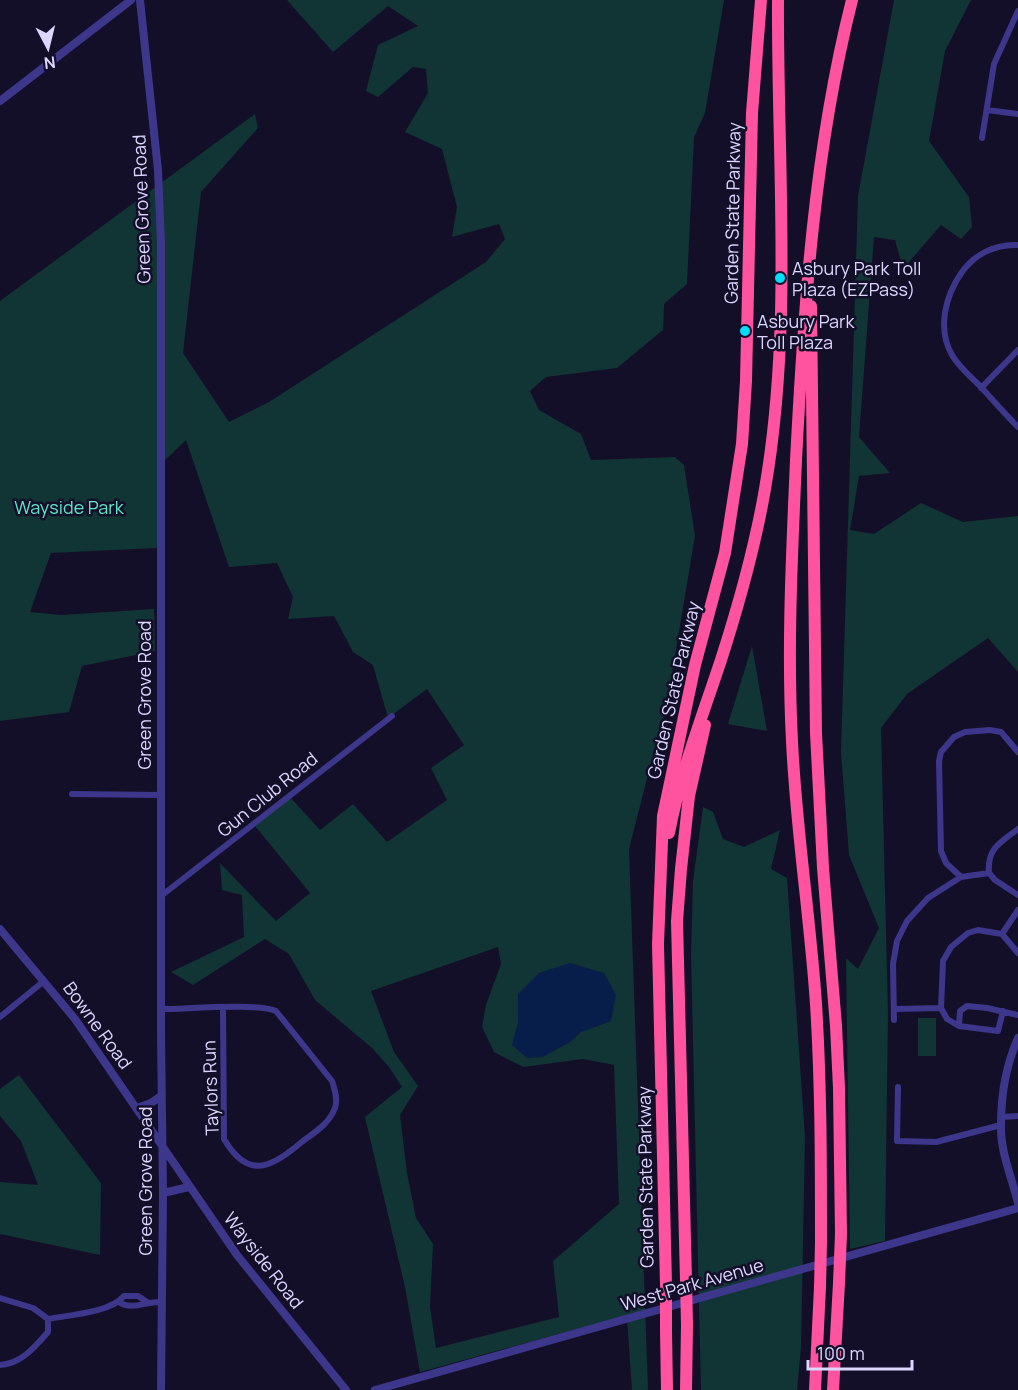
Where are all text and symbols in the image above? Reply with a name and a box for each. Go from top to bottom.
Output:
north arrow [18,18,78,78]
text: N [43,51,57,75]
street label: Garden State Parkway [718,122,746,304]
street label: Green Grove Road [126,134,156,284]
place label: Asbury Park Toll Plaza (EZPass) [792,256,921,301]
marker: Asbury Park Toll Plaza (EZPass) [773,271,787,285]
place label: Asbury Park Toll Plaza [757,309,856,354]
marker: Asbury Park Toll Plaza [738,324,752,338]
park label: Wayside Park [14,495,125,519]
street label: Garden State Parkway [641,598,705,781]
street label: Green Grove Road [132,621,156,769]
street label: Gun Club Road [212,746,322,842]
street label: Bowne Road [58,976,138,1074]
street label: Taylors Run [196,1040,224,1136]
street label: Garden State Parkway [631,1086,659,1268]
street label: Green Grove Road [133,1107,157,1255]
street label: Wayside Road [219,1207,309,1313]
street label: West Park Avenue [618,1252,766,1316]
scale bar [808,1333,912,1371]
text: 100 m [817,1341,865,1365]

